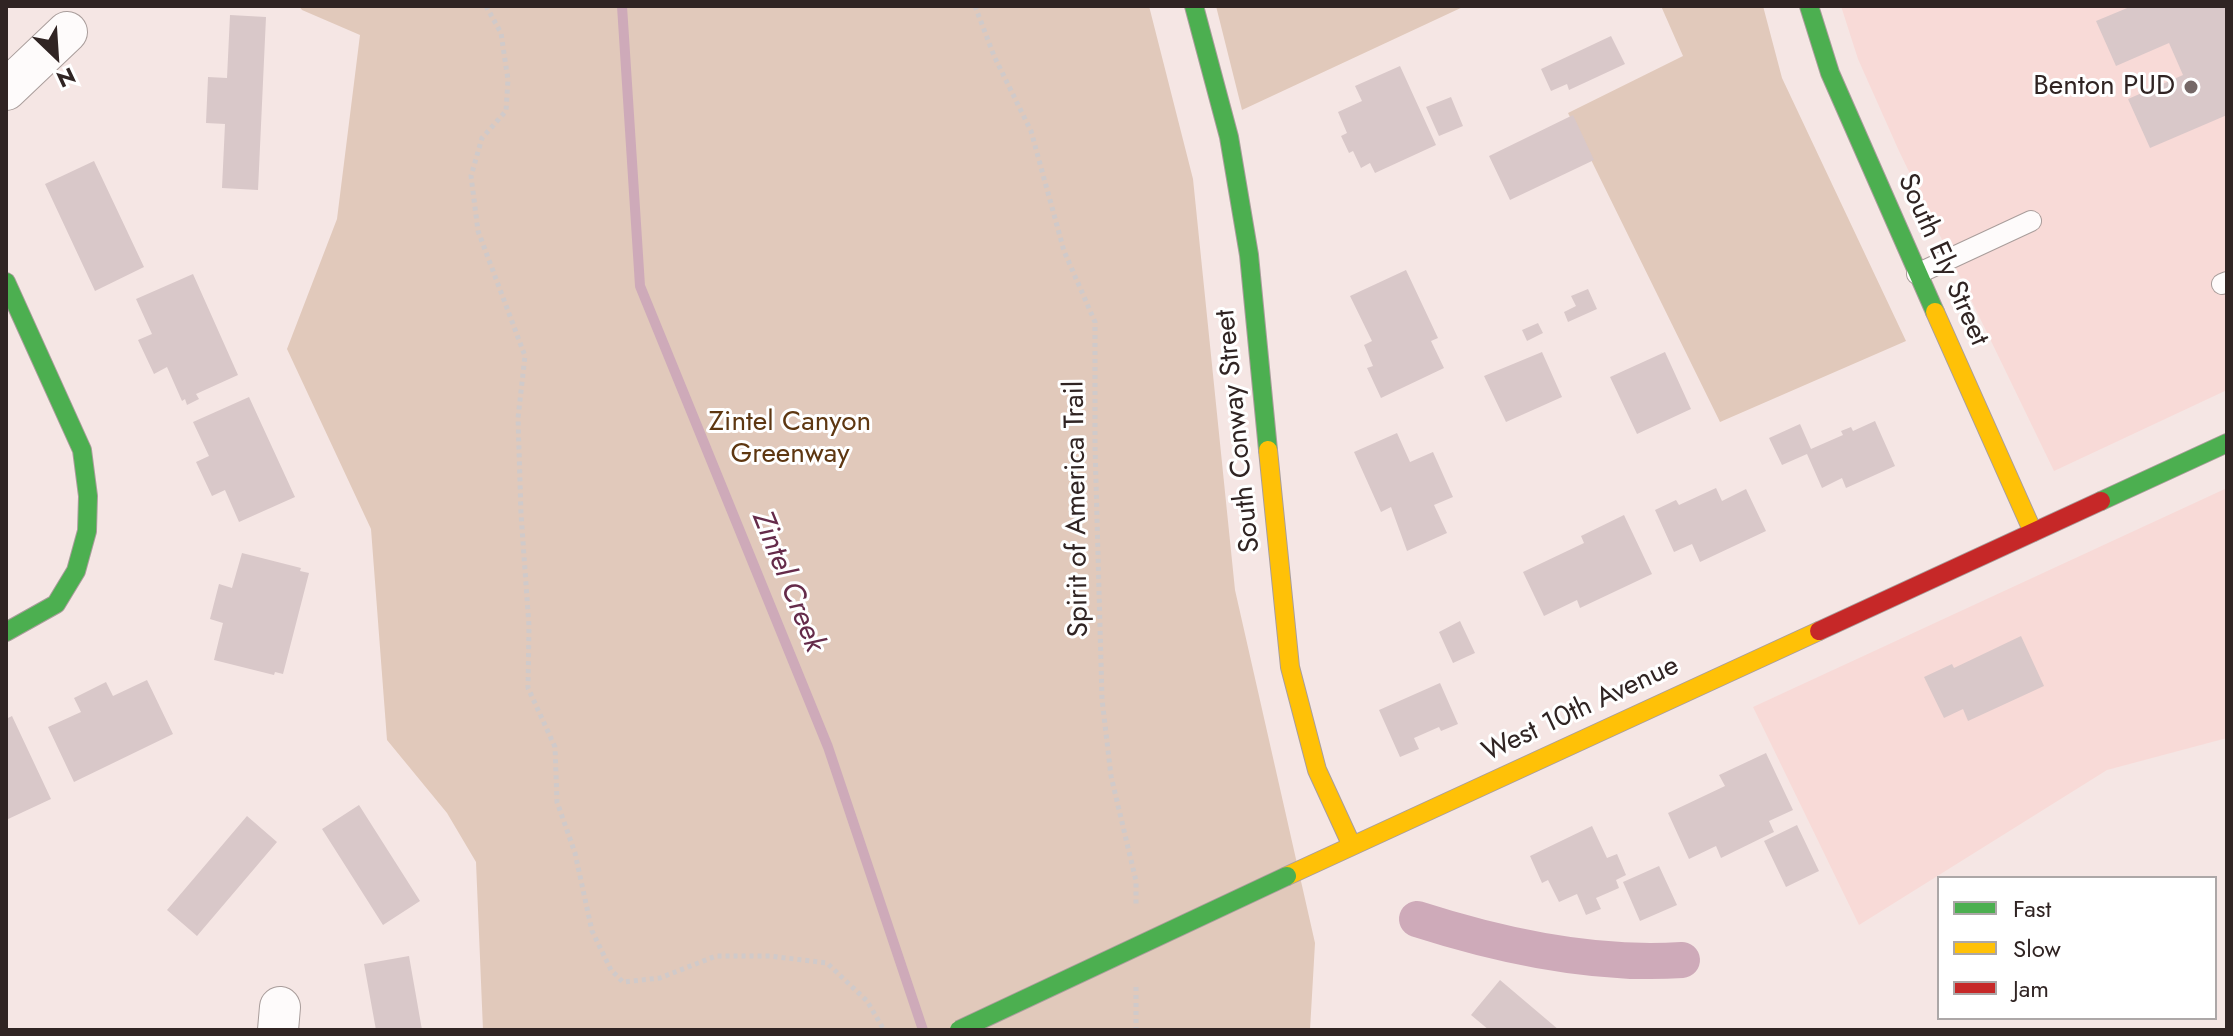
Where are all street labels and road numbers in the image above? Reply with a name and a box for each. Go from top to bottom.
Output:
street label: South Ely Street [1889,169,1995,351]
street label: South Conway Street [1210,308,1268,554]
street label: Spirit of America Trail [1059,380,1097,638]
street label: West 10th Avenue [1477,650,1685,770]

